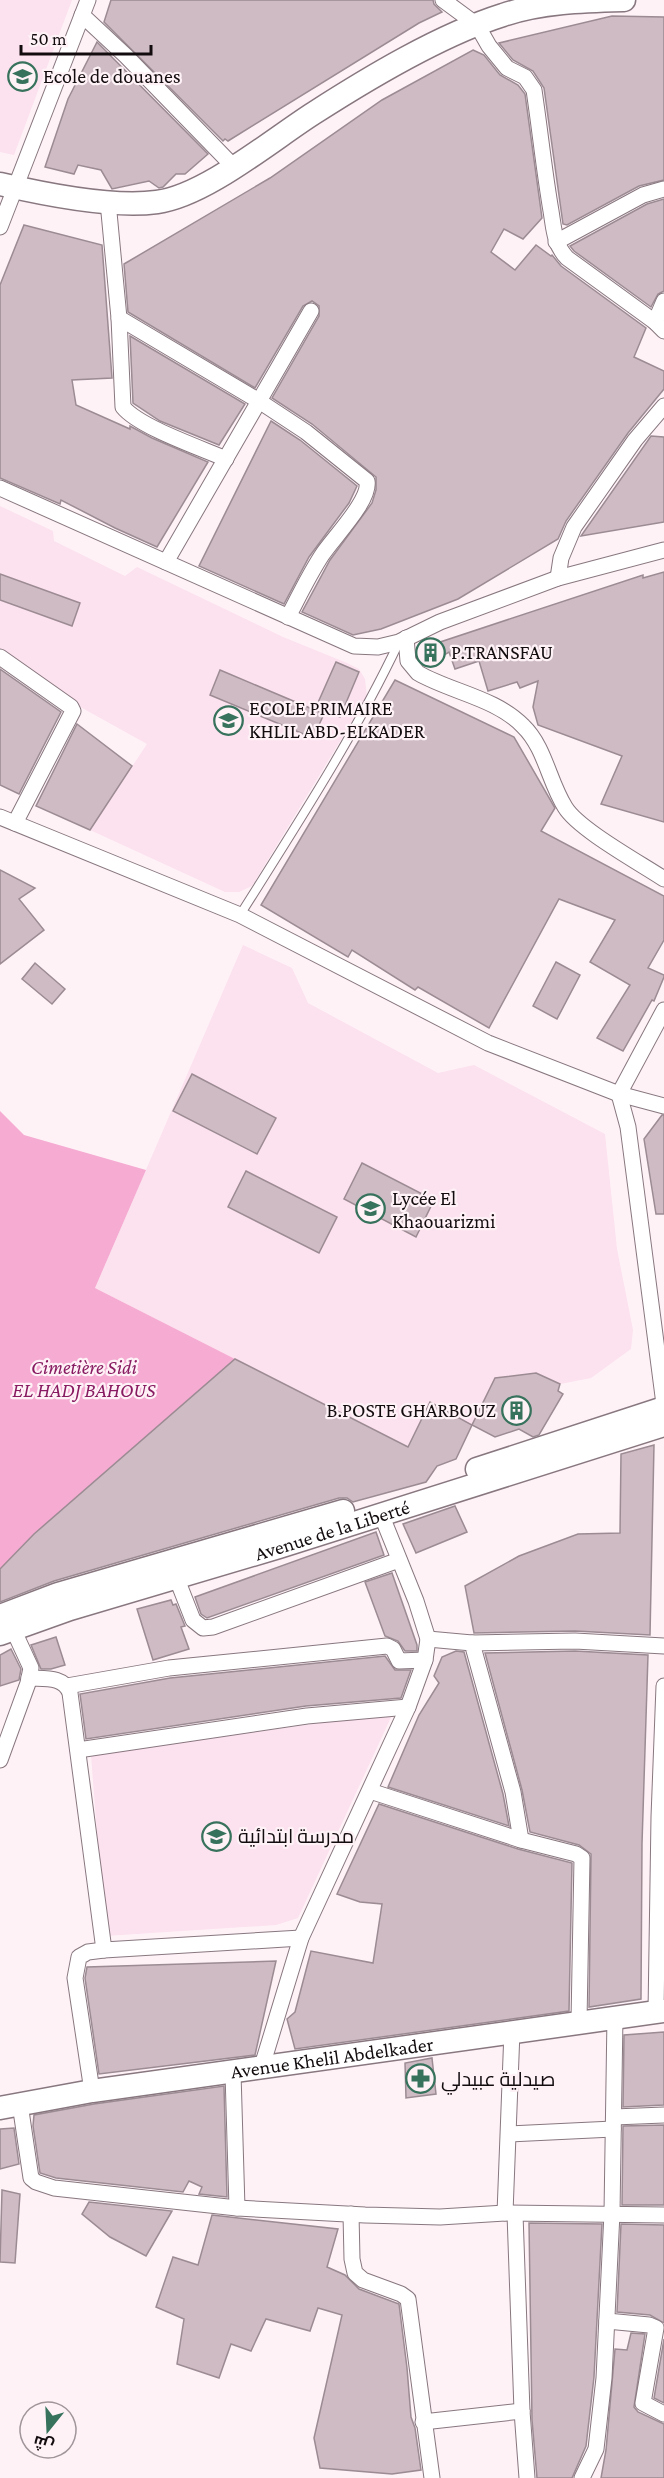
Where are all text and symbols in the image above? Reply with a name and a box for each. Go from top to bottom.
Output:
scale bar [21,18,152,56]
text: 50 m [30,29,67,49]
school or university icon: Ecole de douanes [6,60,38,92]
place label: Ecole de douanes [43,65,181,87]
building icon: P.TRANSFAU [414,636,446,668]
place label: P.TRANSFAU [451,641,553,663]
place label: ECOLE PRIMAIRE KHLIL ABD-ELKADER [249,697,426,742]
school or university icon: ECOLE PRIMAIRE KHLIL ABD-ELKADER [212,704,244,736]
place label: Lycée El Khaouarizmi [392,1187,495,1232]
school or university icon: Lycée El Khaouarizmi [355,1193,387,1225]
park label: Cimetière Sidi EL HADJ BAHOUS [12,1356,156,1402]
building icon: B.POSTE GHARBOUZ [501,1394,533,1426]
place label: B.POSTE GHARBOUZ [327,1399,496,1421]
street label: Avenue de la Liberté [252,1495,412,1565]
school or university icon: مدرسة ابتدائية [201,1820,233,1852]
place label: مدرسة ابتدائية [238,1825,354,1848]
street label: Avenue Khelil Abdelkader [229,2032,435,2082]
pharmacy icon: صيدلية عبيدلي [404,2063,436,2095]
place label: صيدلية عبيدلي [441,2068,555,2095]
north arrow [18,2400,78,2460]
text: ش [31,2432,56,2455]

